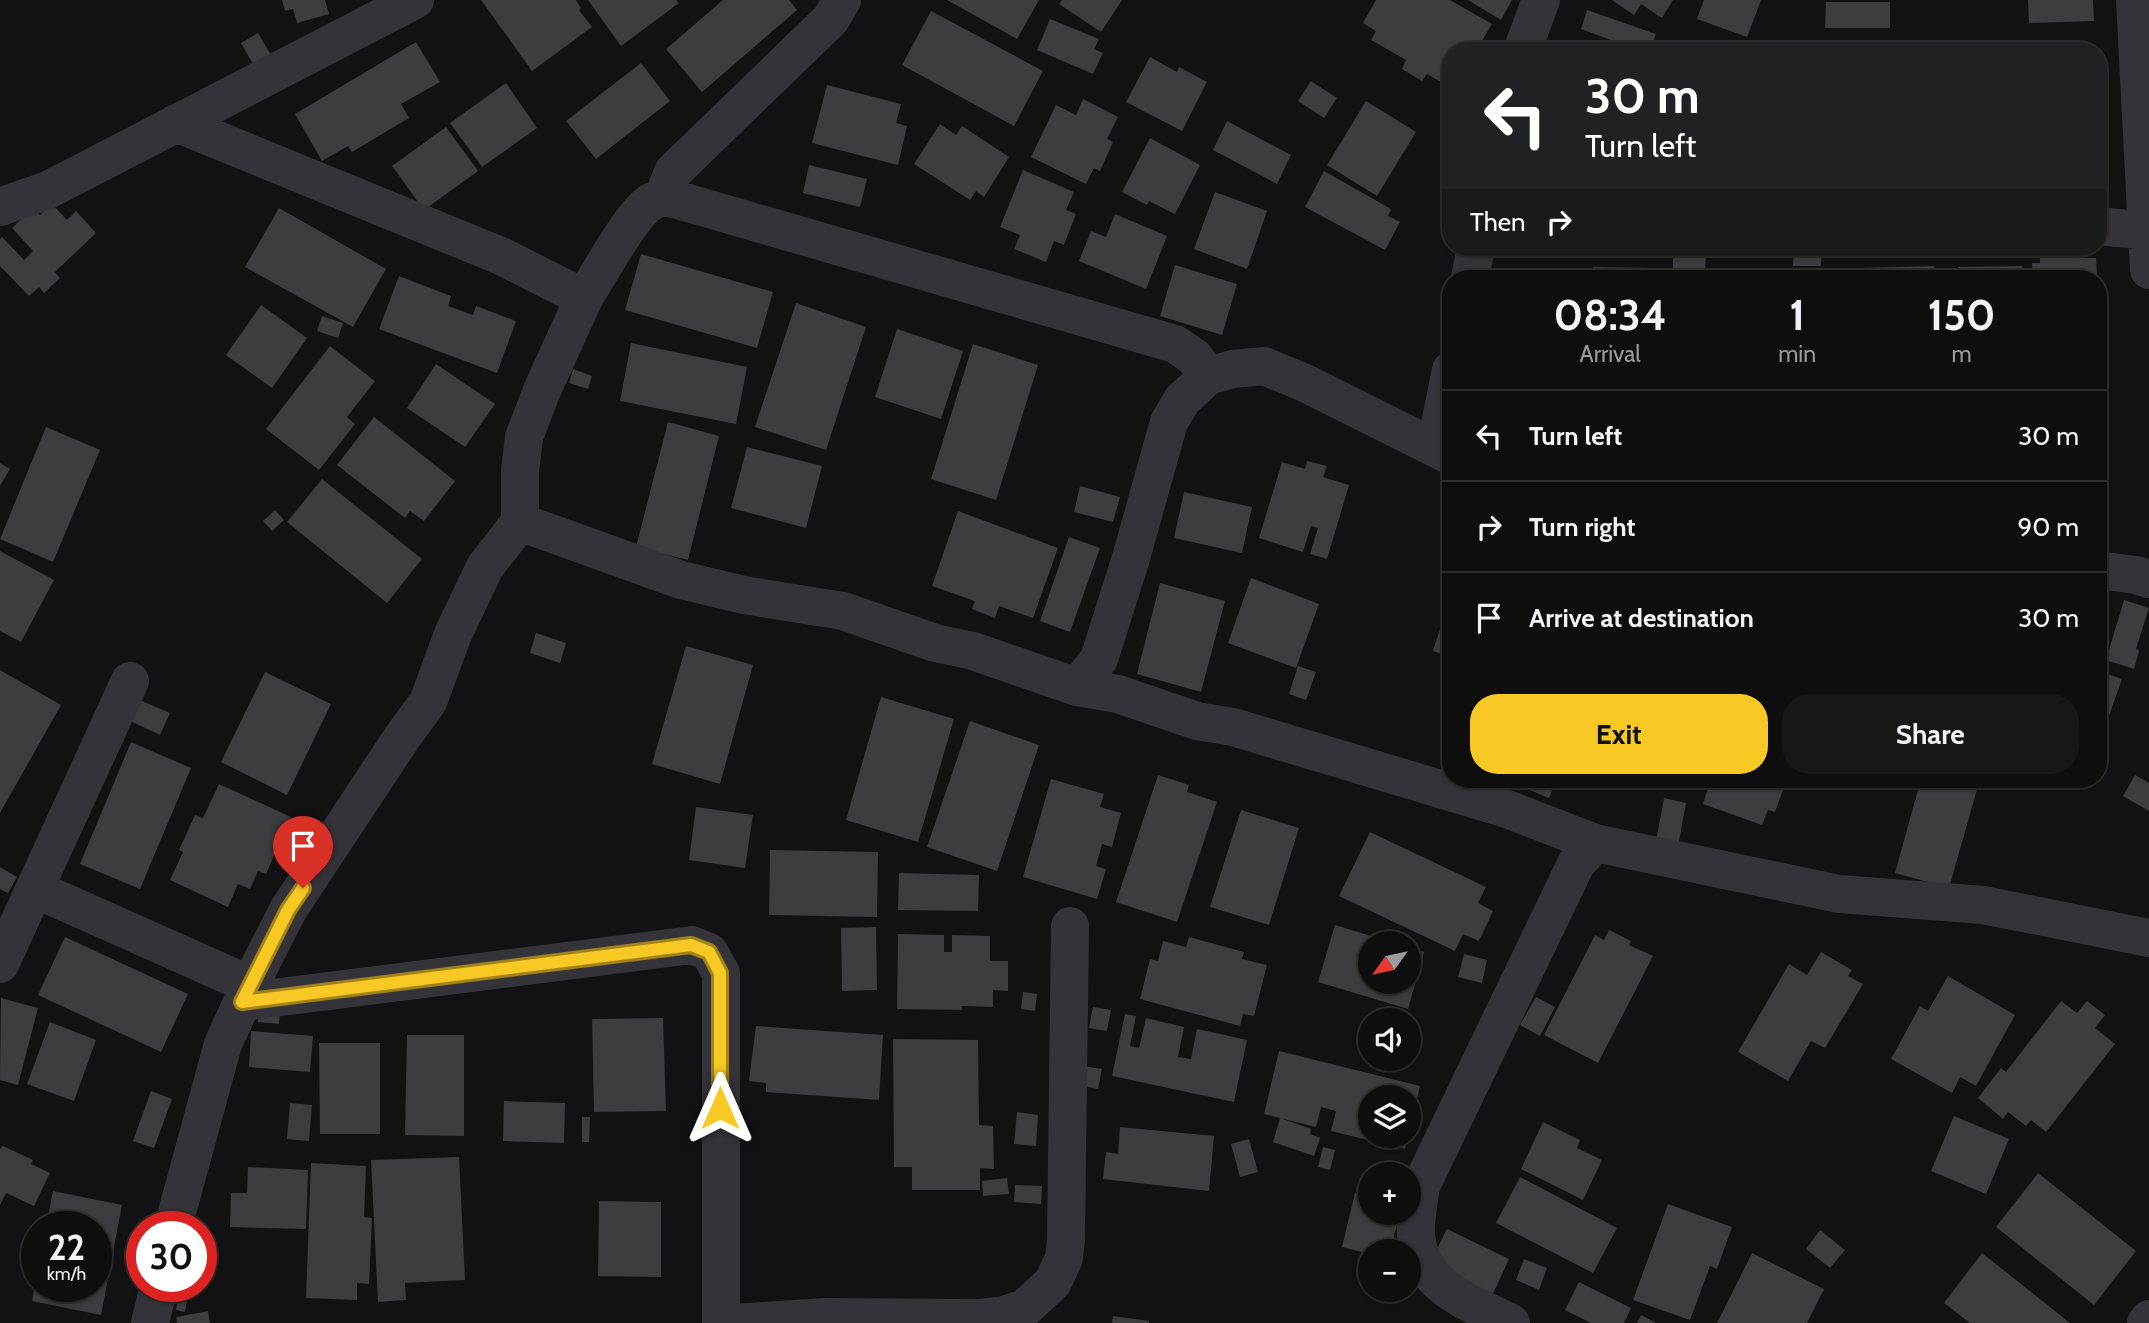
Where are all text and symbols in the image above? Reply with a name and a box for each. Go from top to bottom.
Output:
text: 30 m [1585,66,1700,125]
icon: left [1470,70,1561,161]
text: Turn left [1585,126,1696,165]
icon: right [1540,203,1578,241]
text: Then [1470,206,1526,238]
text: 08:34 [1554,289,1667,341]
text: 1 [1789,289,1805,341]
text: 150 [1928,289,1995,341]
text: Arrival [1579,340,1641,368]
text: min [1778,340,1816,368]
text: m [1951,340,1972,368]
icon: left [1470,417,1508,455]
text: Turn left [1529,420,1622,452]
text: 30 m [2018,420,2079,452]
icon: right [1470,508,1508,546]
text: Turn right [1529,511,1635,543]
text: 90 m [2017,511,2079,543]
icon: arrive [1470,599,1508,637]
text: Arrive at destination [1529,602,1754,634]
text: 30 m [2018,602,2079,634]
button: Exit [1470,694,1768,774]
button: Share [1782,694,2079,774]
pin [273,816,333,888]
icon: arrive [284,827,322,865]
north arrow [1358,931,1421,994]
map controls [1358,931,1421,1302]
button: sound [1358,1008,1421,1071]
position arrow [683,1071,757,1145]
button: layers [1358,1085,1421,1148]
button: + [1358,1162,1421,1225]
speed limit sign: 30 [126,1211,217,1302]
text: 22 [48,1226,85,1269]
button: − [1358,1239,1421,1302]
text: km/h [47,1263,86,1285]

